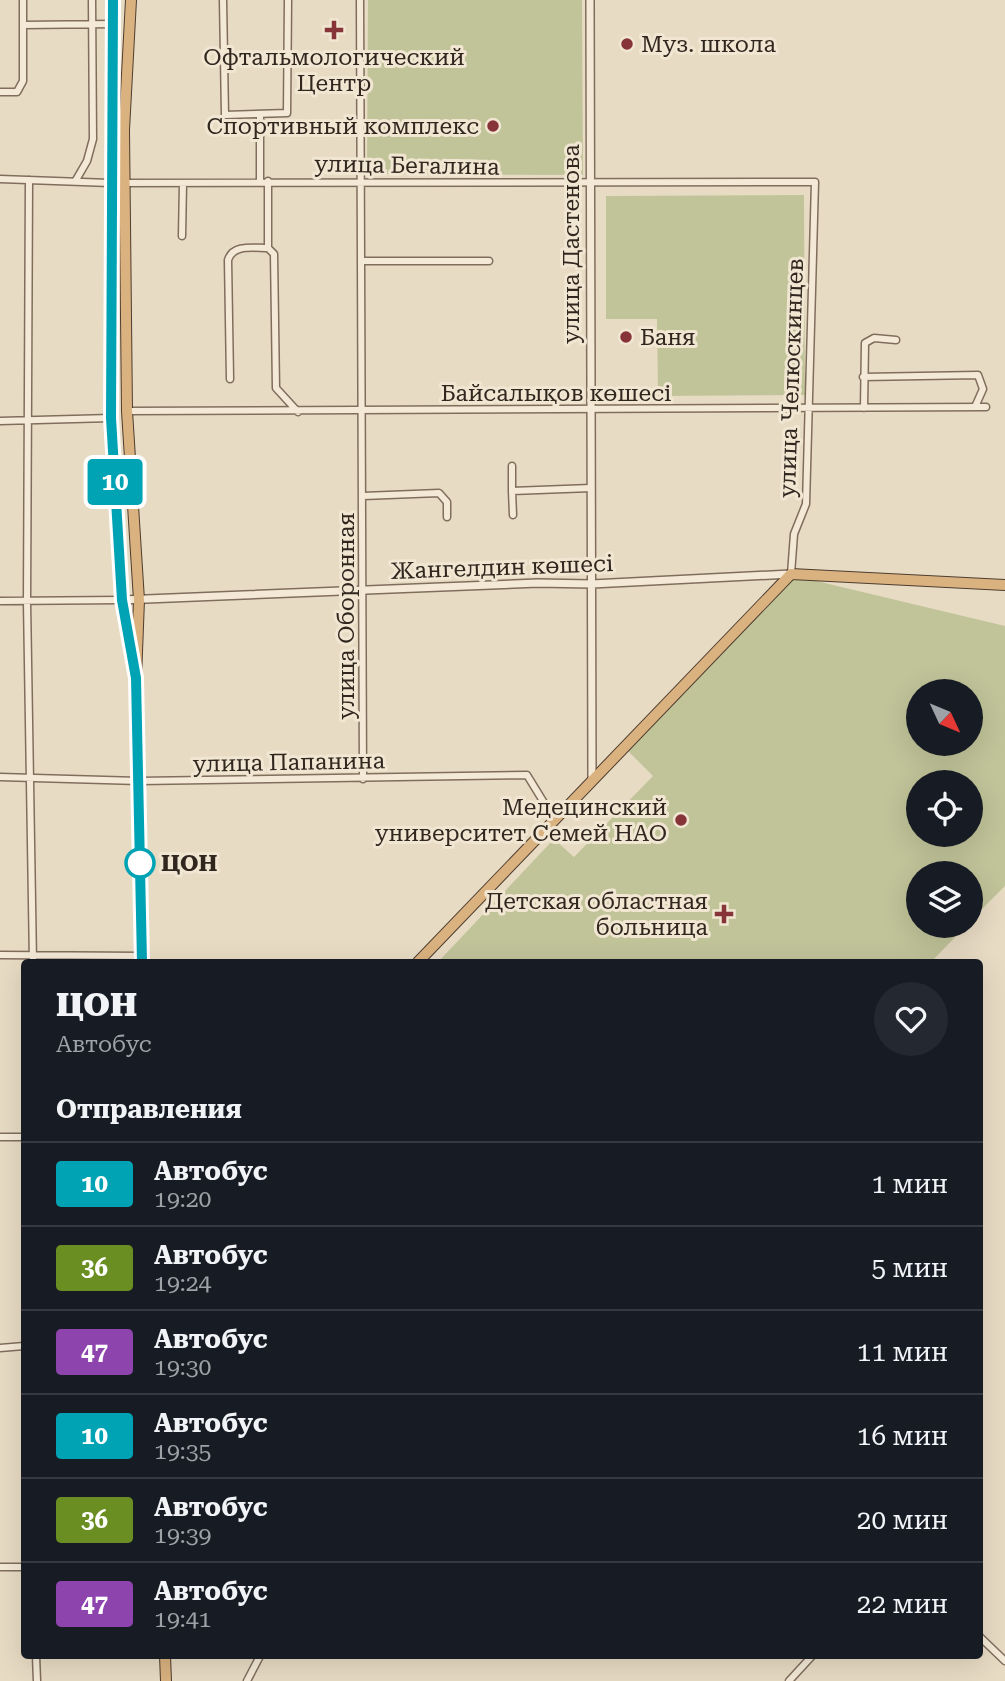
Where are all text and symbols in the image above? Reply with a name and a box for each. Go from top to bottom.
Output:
marker: Офтальмологический Центр [324,20,344,40]
place label: Муз. школа [641,31,776,58]
marker: Муз. школа [619,36,635,52]
place label: Офтальмологический Центр [203,44,465,97]
place label: Спортивный комплекс [206,113,479,140]
marker: Спортивный комплекс [485,118,501,134]
street label: улица Дастенова [558,144,585,344]
street label: улица Бегалина [314,150,500,181]
street label: улица Челюскинцев [774,258,809,498]
place label: Баня [640,324,695,351]
marker: Баня [618,329,634,345]
street label: Байсалықов көшесі [441,380,671,407]
line badge: 10 [83,459,146,505]
text: 10 [102,468,128,496]
street label: улица Оборонная [333,512,360,720]
street label: Жангелдин көшесі [390,550,614,585]
north arrow [906,679,984,756]
map controls [906,679,983,938]
street label: улица Папанина [193,747,386,778]
button: locate [906,770,983,847]
place label: Медецинский университет Семей НАО [375,794,667,847]
marker: Медецинский университет Семей НАО [673,812,689,828]
marker: ЦОН [125,848,155,878]
place label: ЦОН [161,850,217,877]
button: layers [906,861,983,938]
place label: Детская областная больница [485,888,709,941]
marker: Детская областная больница [714,904,734,924]
button: heart [874,982,948,1056]
text: ЦОН [56,985,137,1024]
text: Автобус [56,1031,152,1058]
text: Отправления [56,1094,242,1124]
text: Автобус [154,1156,268,1186]
text: 1 мин [871,1169,948,1199]
text: 10 [81,1170,108,1198]
text: 19:20 [154,1186,211,1213]
text: Автобус [154,1240,268,1270]
text: 5 мин [871,1253,948,1283]
text: 36 [81,1254,108,1282]
text: 19:24 [154,1270,211,1297]
text: Автобус [154,1324,268,1354]
text: 11 мин [857,1337,948,1367]
text: 47 [81,1338,108,1366]
text: 19:30 [154,1354,211,1381]
text: Автобус [154,1408,268,1438]
text: 16 мин [857,1421,948,1451]
text: 10 [81,1422,108,1450]
text: 19:35 [154,1438,211,1465]
text: Автобус [154,1492,268,1522]
text: 20 мин [857,1505,948,1535]
text: 36 [81,1506,108,1534]
text: 19:39 [154,1522,211,1549]
text: Автобус [154,1576,268,1606]
text: 22 мин [857,1589,948,1619]
text: 47 [81,1590,108,1618]
text: 19:41 [154,1606,211,1633]

